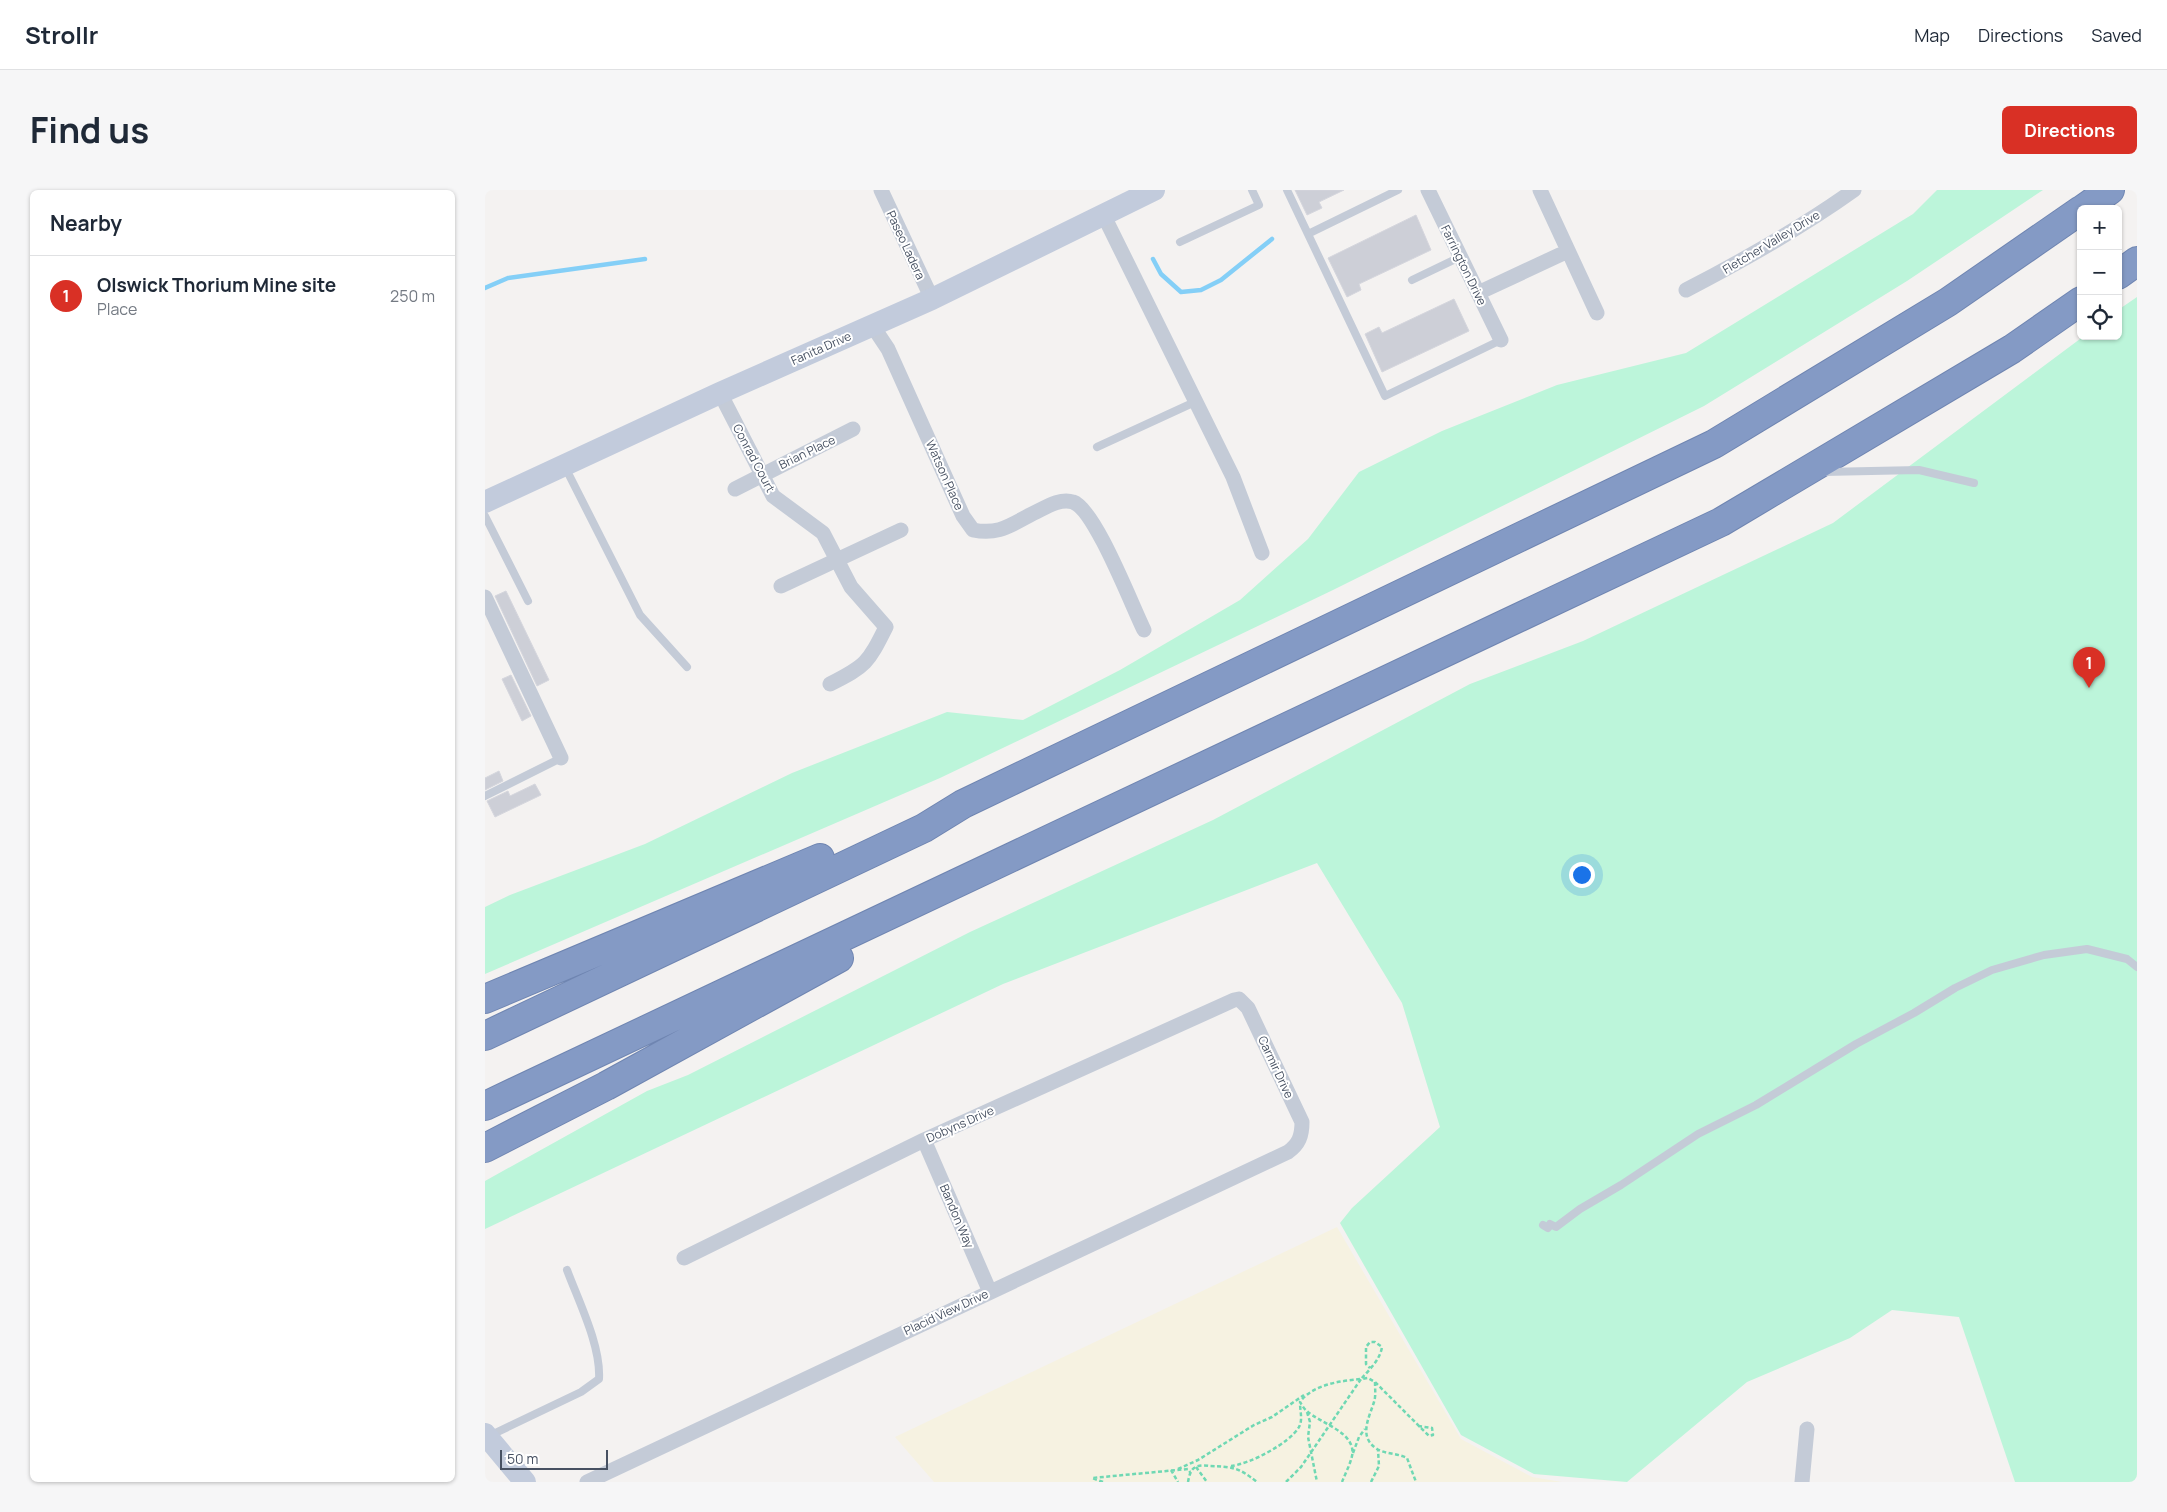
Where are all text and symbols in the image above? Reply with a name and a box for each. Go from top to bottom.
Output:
text: Strollr [25,18,98,51]
text: Map [1914,23,1950,47]
text: Directions [1978,23,2063,47]
text: Saved [2091,23,2142,47]
text: Find us [30,106,149,154]
button: Directions [2002,106,2137,154]
map controls [2077,205,2122,340]
button: + [2077,205,2122,250]
street label: Fletcher Valley Drive [1719,206,1823,278]
street label: Paseo Ladera [883,208,929,282]
text: Nearby [50,209,122,237]
street label: Farrington Drive [1437,222,1491,308]
button: − [2077,250,2122,295]
text: Olswick Thorium Mine site [97,272,336,298]
text: 1 [62,285,70,307]
text: 250 m [390,285,435,307]
button: locate [2077,295,2122,340]
text: Place [97,298,137,320]
street label: Fanita Drive [788,327,854,369]
street label: Conrad Court [729,421,779,495]
street label: Brian Place [776,431,838,473]
street label: Watson Place [922,437,968,513]
pin: 1 [2073,647,2105,688]
your location [1569,862,1595,888]
street label: Carmir Drive [1254,1033,1298,1101]
street label: Dobyns Drive [924,1102,996,1146]
street label: Bandon Way [936,1181,978,1251]
street label: Placid View Drive [901,1285,991,1339]
scale bar [500,1447,607,1470]
text: 50 m [507,1449,538,1468]

